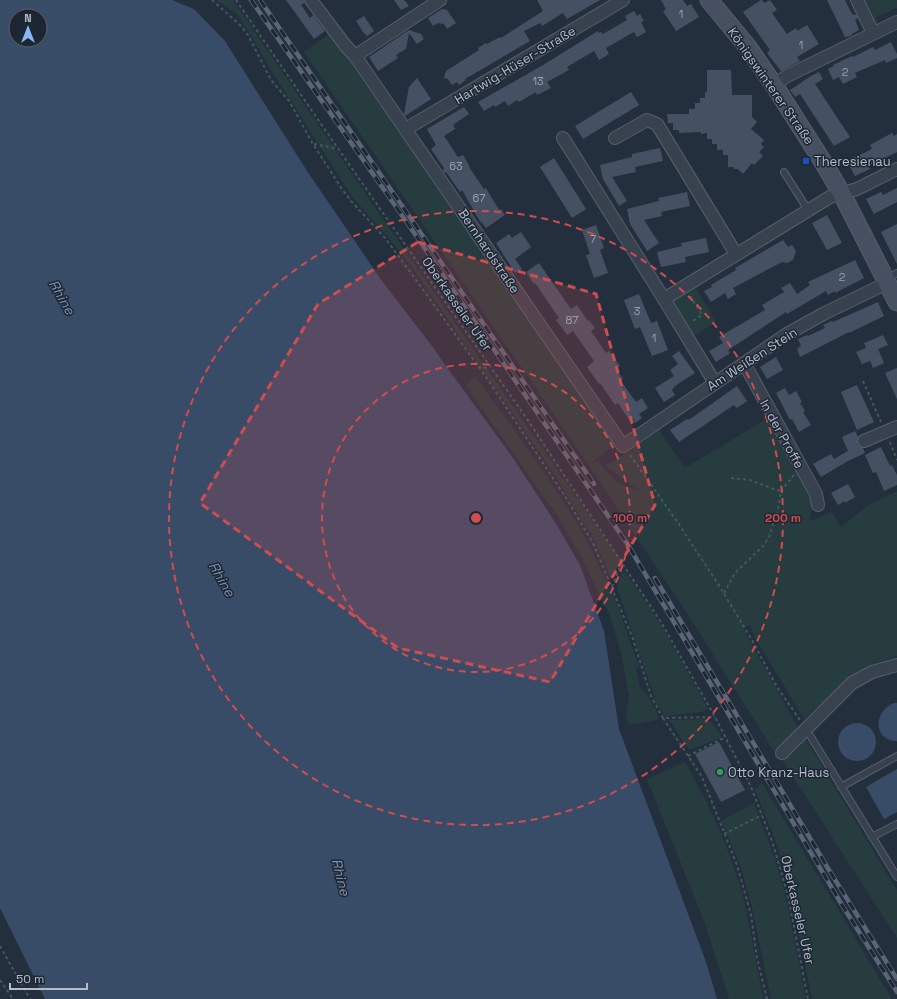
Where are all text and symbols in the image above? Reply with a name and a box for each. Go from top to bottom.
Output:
house number: 1 [679,7,683,21]
north arrow [8,8,48,48]
text: N [24,11,32,25]
street label: Hartwig-Hüser-Straße [451,22,579,108]
street label: Königswinterer Straße [724,24,818,148]
house number: 1 [799,38,803,52]
house number: 2 [842,65,849,79]
house number: 13 [532,74,544,88]
place label: Theresienau [814,153,891,170]
marker: Theresienau [801,156,811,166]
house number: 63 [449,159,463,173]
house number: 67 [473,191,485,205]
street label: Bernhardstraße [454,205,524,297]
house number: 7 [590,232,596,246]
street label: Oberkasseler Ufer [418,254,496,354]
house number: 2 [839,270,846,284]
water label: Rhine [45,276,80,318]
house number: 3 [634,304,641,318]
house number: 87 [566,313,578,327]
street label: Am Weißen Stein [704,323,800,395]
house number: 1 [652,331,656,345]
street label: In der Proffe [756,396,808,472]
text: 100 m [613,510,647,526]
text: 200 m [765,510,801,526]
centre of rings [469,511,483,525]
water label: Rhine [205,558,240,600]
place label: Otto Kranz-Haus [728,764,829,781]
marker: Otto Kranz-Haus [715,767,725,777]
street label: Oberkasseler Ufer [777,854,819,966]
water label: Rhine [328,857,354,898]
scale bar [10,965,87,991]
text: 50 m [16,971,44,987]

